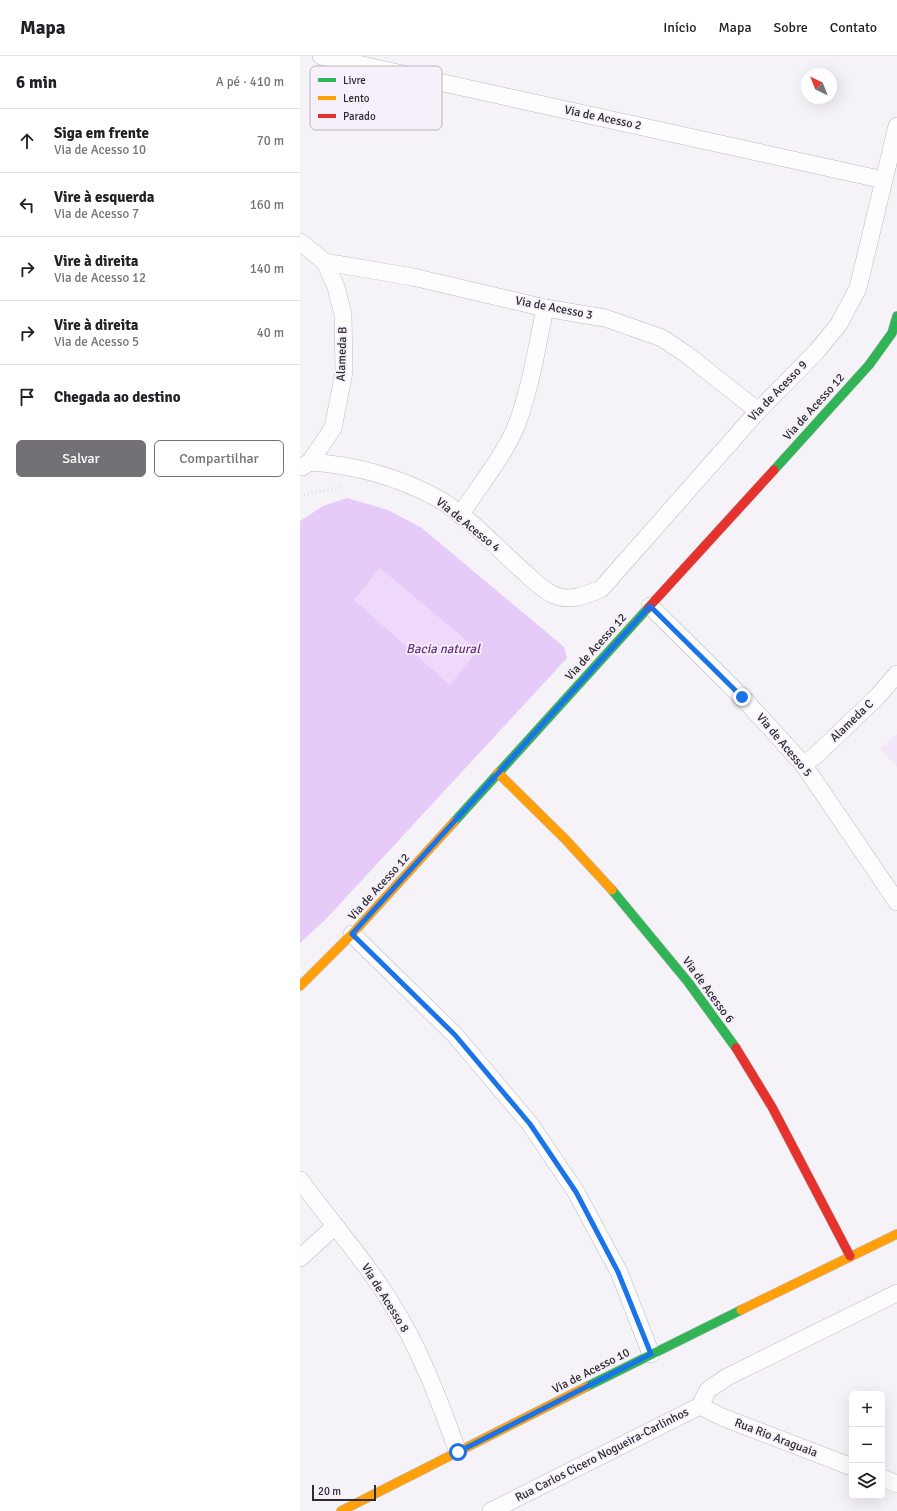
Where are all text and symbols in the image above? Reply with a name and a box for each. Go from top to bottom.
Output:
text: Mapa [20,16,66,40]
text: Início [663,19,697,36]
text: Mapa [719,19,751,36]
text: Sobre [773,19,808,36]
text: Contato [830,19,877,36]
legend [310,66,442,130]
north arrow [801,68,837,104]
text: 6 min [16,72,57,93]
text: A pé · 410 m [216,74,284,90]
text: Livre [343,74,366,87]
text: Lento [343,92,370,105]
street label: Via de Acesso 2 [563,102,643,134]
text: Parado [343,110,376,123]
text: Siga em frente [54,124,149,142]
icon: ahead [16,130,38,152]
text: 70 m [257,133,284,149]
text: Via de Acesso 10 [54,142,146,158]
text: Vire à esquerda [54,188,154,206]
icon: left [16,194,38,216]
text: 160 m [250,197,284,213]
text: Via de Acesso 7 [54,206,139,222]
text: Vire à direita [54,252,138,270]
icon: right [16,258,38,280]
text: 140 m [250,261,284,277]
text: Via de Acesso 12 [54,270,146,286]
street label: Via de Acesso 3 [514,293,594,323]
text: Vire à direita [54,316,138,334]
icon: right [16,322,38,344]
text: 40 m [257,325,284,341]
street label: Alameda B [334,326,350,382]
text: Via de Acesso 5 [54,334,139,350]
street label: Via de Acesso 9 [745,358,811,424]
street label: Via de Acesso 12 [780,370,848,444]
icon: arrive [16,386,38,408]
text: Chegada ao destino [54,388,181,406]
button: Salvar [16,440,146,477]
button: Compartilhar [154,440,284,477]
street label: Via de Acesso 4 [433,494,504,556]
street label: Via de Acesso 12 [562,610,630,684]
water label: Bacia natural [406,641,481,657]
route end [733,688,751,706]
street label: Alameda C [827,697,877,745]
street label: Via de Acesso 5 [753,710,815,780]
street label: Via de Acesso 12 [345,850,413,924]
street label: Via de Acesso 6 [679,954,737,1026]
street label: Via de Acesso 8 [358,1261,412,1335]
street label: Via de Acesso 10 [550,1345,632,1397]
map controls [849,1391,885,1499]
button: + [849,1391,885,1427]
street label: Rua Carlos Cicero Nogueira-Carlinhos [513,1405,691,1505]
street label: Rua Rio Araguaia [732,1415,820,1461]
button: − [849,1427,885,1463]
route start [449,1443,467,1461]
button: layers [849,1463,885,1499]
scale bar [312,1483,376,1502]
text: 20 m [318,1485,341,1498]

